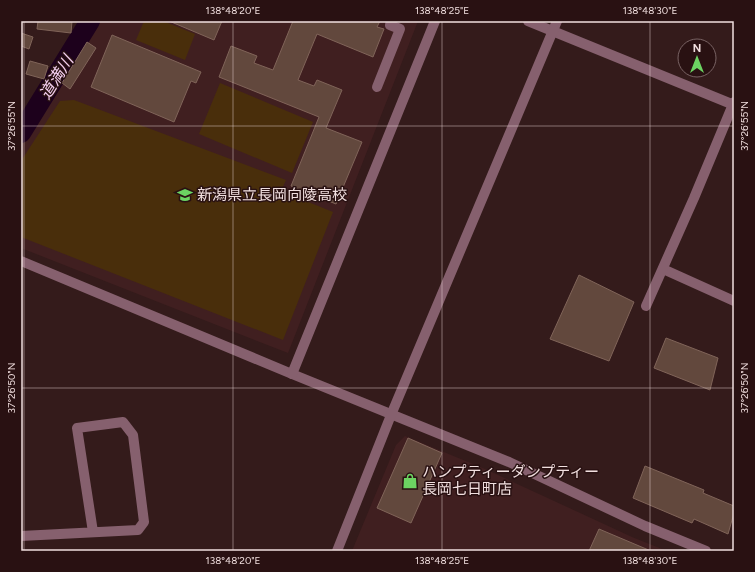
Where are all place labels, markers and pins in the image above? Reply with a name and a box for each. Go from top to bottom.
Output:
school or university icon: 新潟県立長岡向陵高校 [176,186,194,204]
place label: 新潟県立長岡向陵高校 [197,186,347,204]
place label: ハンプティーダンプティー 長岡七日町店 [422,463,599,498]
shop icon: ハンプティーダンプティー 長岡七日町店 [401,472,419,490]

